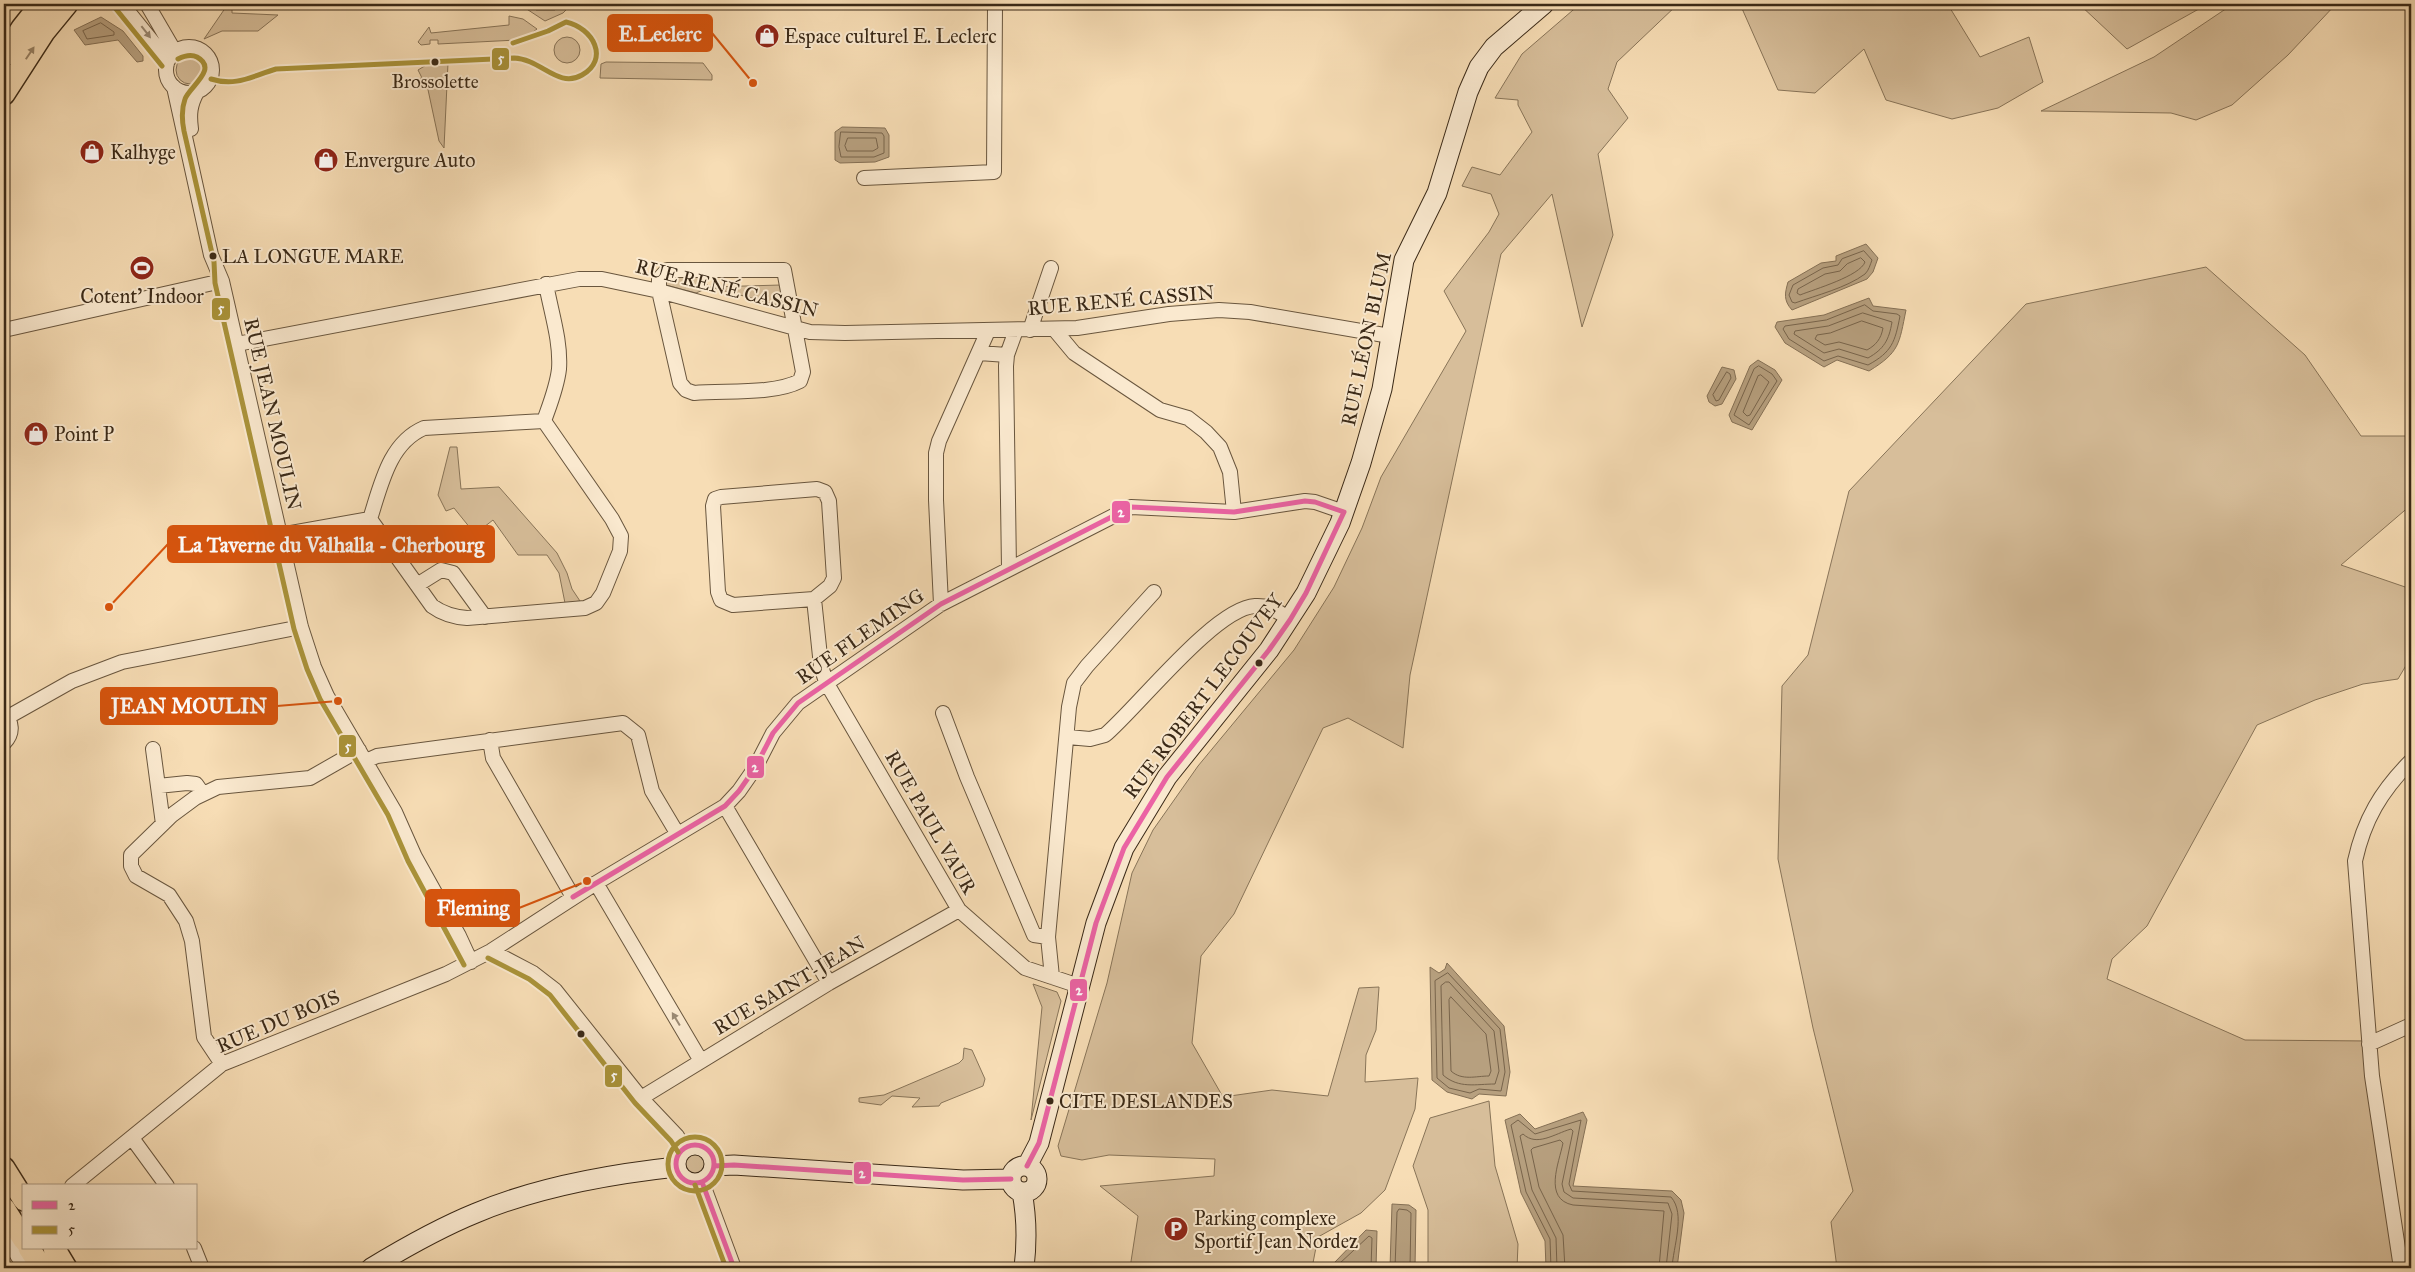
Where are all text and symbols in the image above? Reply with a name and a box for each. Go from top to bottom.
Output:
callout: E.Leclerc [608,15,712,51]
text: E.Leclerc [618,21,702,47]
shop icon: Espace culturel E. Leclerc [754,23,780,49]
place label: Espace culturel E. Leclerc [784,24,997,48]
one-way arrow [141,25,151,39]
one-way arrow [25,46,35,59]
line badge: 5 [491,47,510,71]
text: 5 [498,50,505,67]
marker: Brossolette [430,57,440,67]
place label: Brossolette [391,70,479,93]
shop icon: Kalhyge [79,139,105,165]
place label: Kalhyge [110,140,176,165]
shop icon: Envergure Auto [313,147,339,173]
place label: Envergure Auto [344,148,475,173]
place label: LA LONGUE MARE [222,245,404,268]
street label: RUE LÉON BLUM [1334,250,1396,428]
marker: LA LONGUE MARE [208,251,218,261]
street label: RUE RENÉ CASSIN [633,252,821,322]
sports icon: Cotent' Indoor [129,255,155,281]
street label: RUE RENÉ CASSIN [1026,278,1215,320]
place label: Cotent' Indoor [80,284,204,308]
line badge: 5 [211,297,231,321]
text: 5 [218,300,225,317]
street label: RUE JEAN MOULIN [238,316,307,513]
shop icon: Point P [23,421,49,447]
place label: Point P [54,422,114,446]
line badge: 2 [1111,500,1131,524]
text: 2 [1118,504,1126,521]
callout: La Taverne du Valhalla - Cherbourg [168,526,494,562]
text: La Taverne du Valhalla - Cherbourg [178,532,485,558]
street label: RUE FLEMING [791,583,929,689]
street label: RUE ROBERT LECOUVEY [1118,588,1289,803]
unlabelled marker [1254,658,1264,668]
callout: JEAN MOULIN [101,688,277,724]
text: JEAN MOULIN [108,693,267,720]
line badge: 5 [338,734,357,758]
text: 5 [345,738,352,755]
street label: RUE PAUL VAUR [880,746,982,899]
line badge: 2 [746,755,765,779]
text: 2 [752,759,760,776]
callout: Fleming [426,890,519,926]
text: Fleming [437,895,511,921]
street label: RUE SAINT-JEAN [709,930,870,1041]
line badge: 2 [1069,978,1088,1002]
text: 2 [1076,982,1084,999]
street label: RUE DU BOIS [213,984,343,1058]
one-way arrow [672,1011,680,1026]
unlabelled marker [576,1029,586,1039]
line badge: 5 [604,1064,623,1088]
text: 5 [611,1067,618,1084]
place label: CITE DESLANDES [1059,1090,1233,1113]
marker: CITE DESLANDES [1045,1096,1055,1106]
line badge: 2 [853,1161,872,1185]
text: 2 [859,1165,867,1182]
legend [22,1184,198,1250]
text: 2 [68,1196,76,1214]
place label: Parking complexe Sportif Jean Nordez [1194,1206,1358,1254]
parking icon: Parking complexe Sportif Jean Nordez [1163,1216,1189,1242]
text: 5 [68,1220,75,1238]

